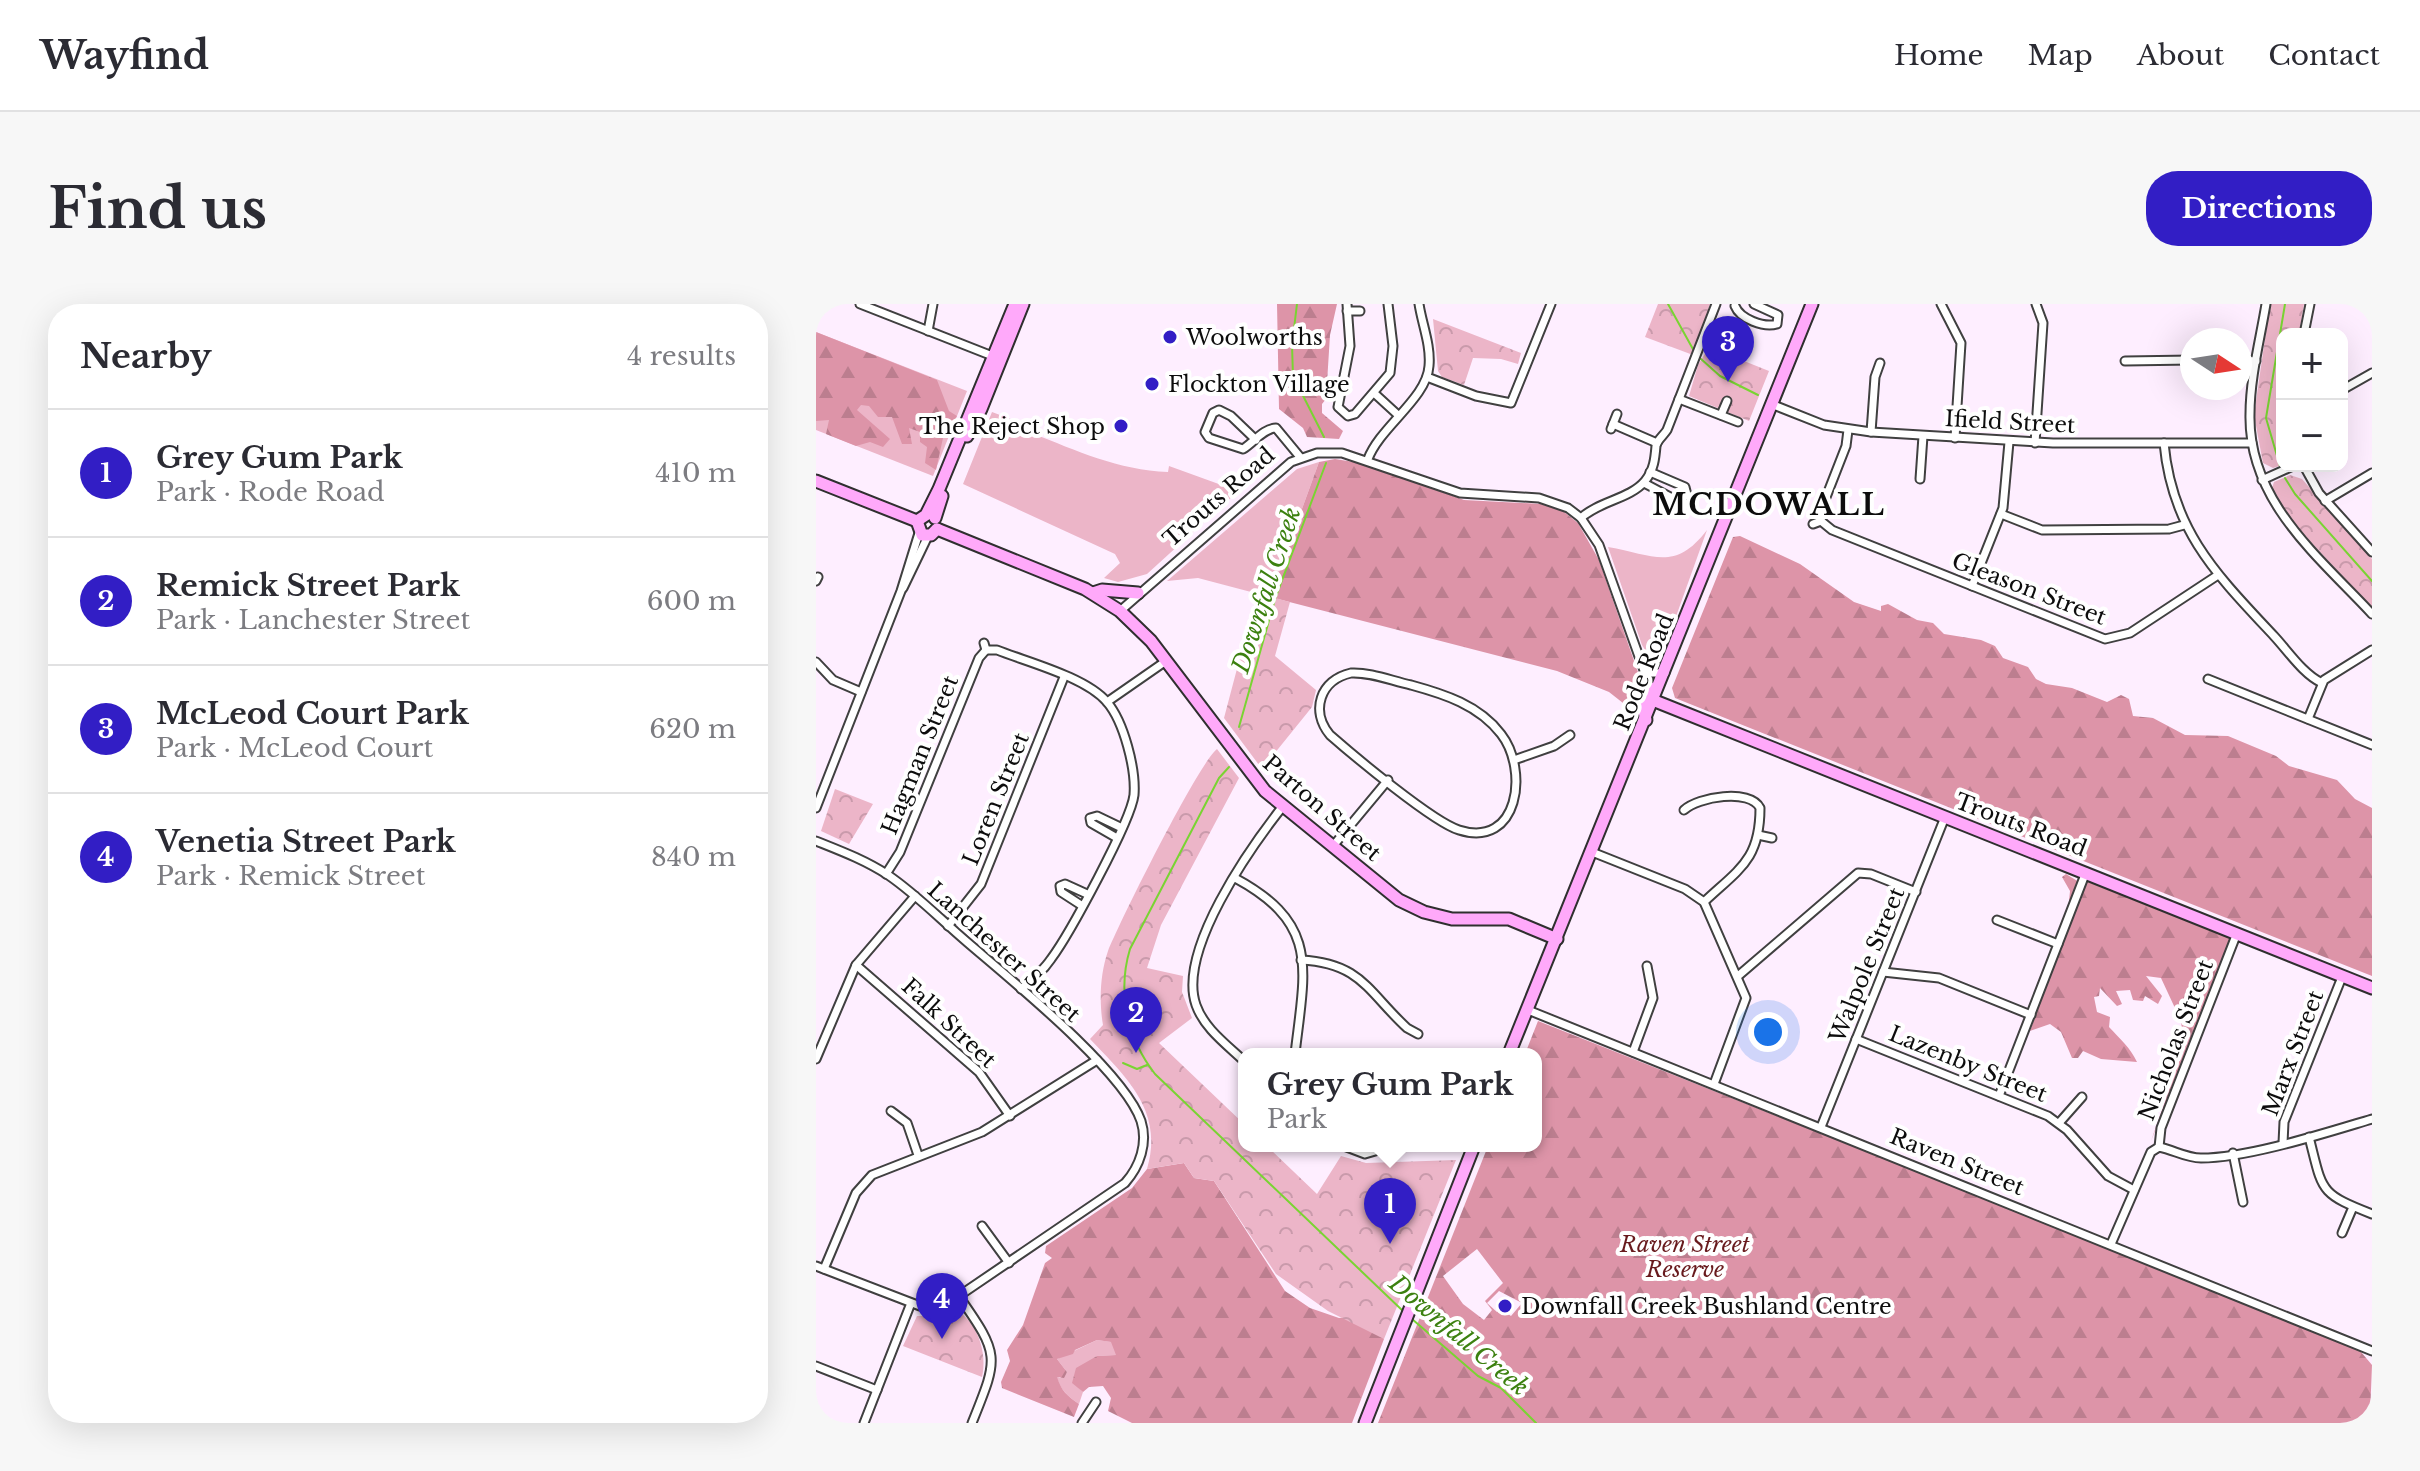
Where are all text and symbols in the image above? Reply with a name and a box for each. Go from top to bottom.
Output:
text: Wayfind [40,32,209,79]
text: Home [1894,38,1984,73]
text: Map [2028,38,2093,73]
text: About [2137,38,2224,73]
text: Contact [2268,38,2380,73]
button: Directions [2146,171,2372,246]
text: Find us [48,174,267,243]
pin: 3 [1702,316,1754,382]
place label: Woolworths [1185,324,1323,351]
marker: Woolworths [1161,328,1179,346]
north arrow [2180,328,2252,400]
map controls [2276,328,2348,472]
button: + [2276,328,2348,400]
text: Nearby [80,335,212,377]
text: 4 results [627,340,736,372]
place label: Flockton Village [1168,371,1350,398]
marker: Flockton Village [1143,375,1161,393]
button: − [2276,400,2348,472]
street label: Ifield Street [1944,405,2077,439]
place label: The Reject Shop [919,413,1105,440]
marker: The Reject Shop [1112,417,1130,435]
text: Grey Gum Park [156,439,403,476]
street label: Trouts Road [1158,441,1280,553]
text: 1 [100,457,112,489]
text: 410 m [655,457,736,489]
text: Park · Rode Road [156,476,385,508]
district label: MCDOWALL [1652,486,1886,523]
water label: Downfall Creek [1225,504,1306,677]
street label: Gleason Street [1948,547,2111,631]
text: Remick Street Park [156,567,460,604]
text: 2 [98,585,114,617]
text: 600 m [647,585,736,617]
text: Park · Lanchester Street [156,604,470,636]
street label: Rode Road [1608,609,1680,734]
street label: Hagman Street [876,671,964,838]
text: McLeod Court Park [156,695,469,732]
text: 3 [98,713,114,745]
text: 620 m [649,713,736,745]
street label: Loren Street [957,728,1035,869]
text: Park · McLeod Court [156,732,433,764]
street label: Parton Street [1257,749,1387,867]
street label: Trouts Road [1951,788,2091,862]
text: Venetia Street Park [156,823,456,860]
text: 4 [97,841,115,873]
text: 840 m [651,841,736,873]
text: Park · Remick Street [156,860,426,892]
street label: Lanchester Street [922,876,1086,1028]
street label: Walpole Street [1823,883,1911,1047]
street label: Nicholas Street [2133,955,2219,1124]
street label: Falk Street [896,973,1002,1074]
street label: Marx Street [2257,986,2330,1120]
pin: 2 [1110,987,1162,1053]
your location [1748,1012,1788,1052]
street label: Lazenby Street [1885,1020,2052,1108]
popup [1238,1048,1542,1152]
text: Grey Gum Park [1267,1066,1513,1103]
text: Park [1267,1103,1327,1135]
street label: Raven Street [1886,1123,2029,1201]
pin: 1 [1364,1178,1416,1244]
park label: Raven Street Reserve [1619,1231,1750,1283]
water label: Downfall Creek [1383,1268,1534,1402]
pin: 4 [916,1273,968,1339]
place label: Downfall Creek Bushland Centre [1521,1293,1892,1320]
marker: Downfall Creek Bushland Centre [1496,1297,1514,1315]

